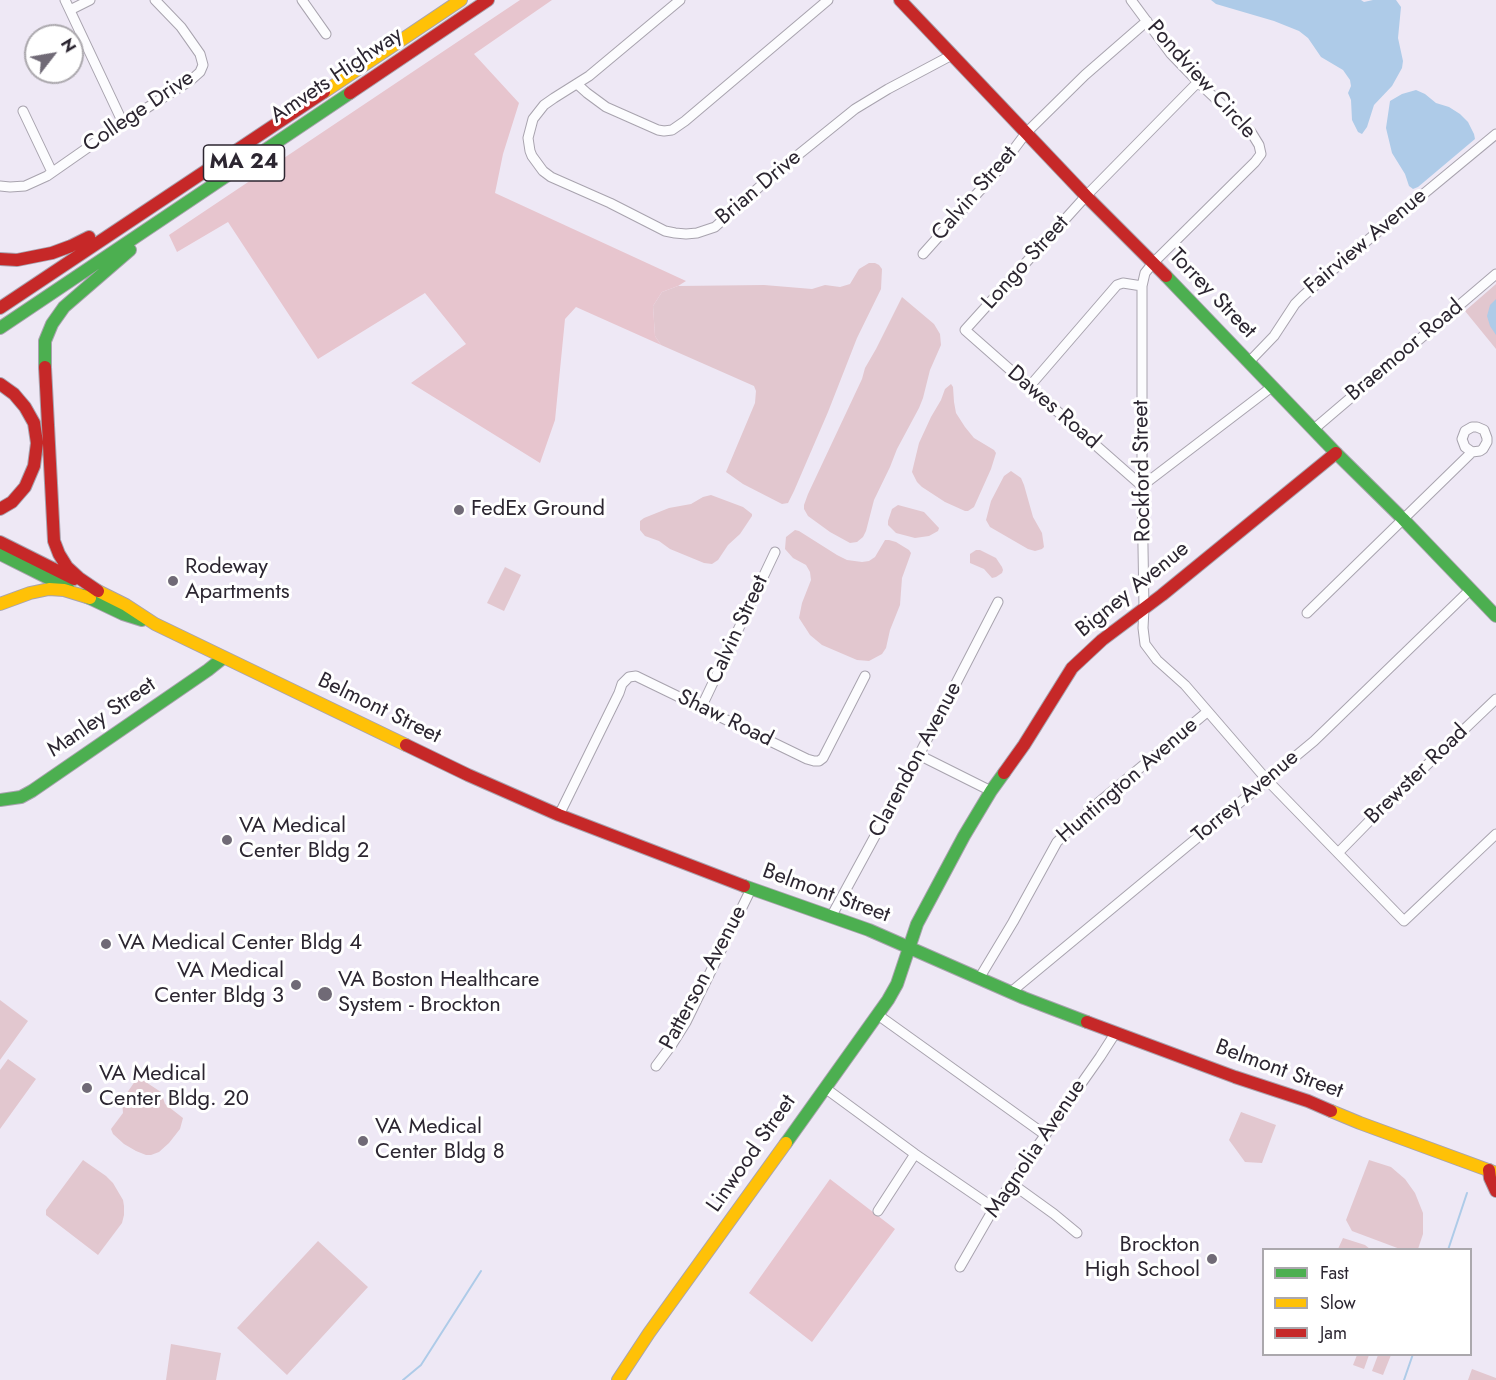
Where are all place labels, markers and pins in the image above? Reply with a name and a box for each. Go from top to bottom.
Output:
place label: FedEx Ground [471,497,605,523]
marker: FedEx Ground [452,503,466,517]
place label: Rodeway Apartments [185,555,290,606]
marker: Rodeway Apartments [166,574,180,588]
place label: VA Medical Center Bldg 2 [239,814,369,866]
marker: VA Medical Center Bldg 2 [220,833,234,847]
place label: VA Medical Center Bldg 4 [118,931,362,957]
marker: VA Medical Center Bldg 4 [99,937,113,951]
place label: VA Medical Center Bldg 3 [154,959,284,1010]
place label: VA Boston Healthcare System - Brockton [338,968,539,1020]
marker: VA Medical Center Bldg 3 [289,978,303,992]
marker: VA Boston Healthcare System - Brockton [316,985,334,1003]
place label: VA Medical Center Bldg. 20 [99,1062,249,1114]
marker: VA Medical Center Bldg. 20 [80,1081,94,1095]
place label: VA Medical Center Bldg 8 [375,1115,505,1166]
marker: VA Medical Center Bldg 8 [356,1134,370,1148]
place label: Brockton High School [1085,1233,1200,1284]
marker: Brockton High School [1205,1252,1219,1266]

